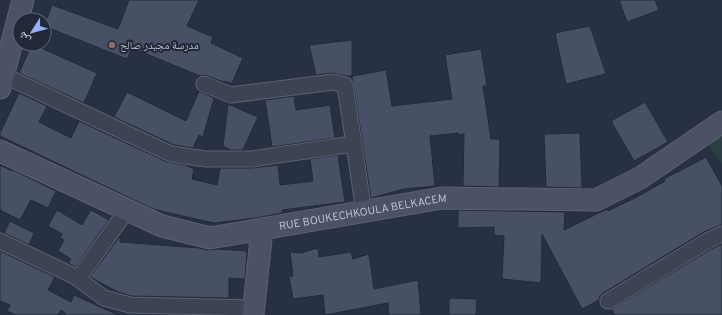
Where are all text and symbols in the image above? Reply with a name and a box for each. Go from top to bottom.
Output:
north arrow [12,12,52,52]
text: ش [15,28,34,46]
place label: مدرسة مجيدر صالح [120,39,199,53]
marker: مدرسة مجيدر صالح [107,40,117,50]
street label: RUE BOUKECHKOULA BELKACEM [278,192,447,234]

